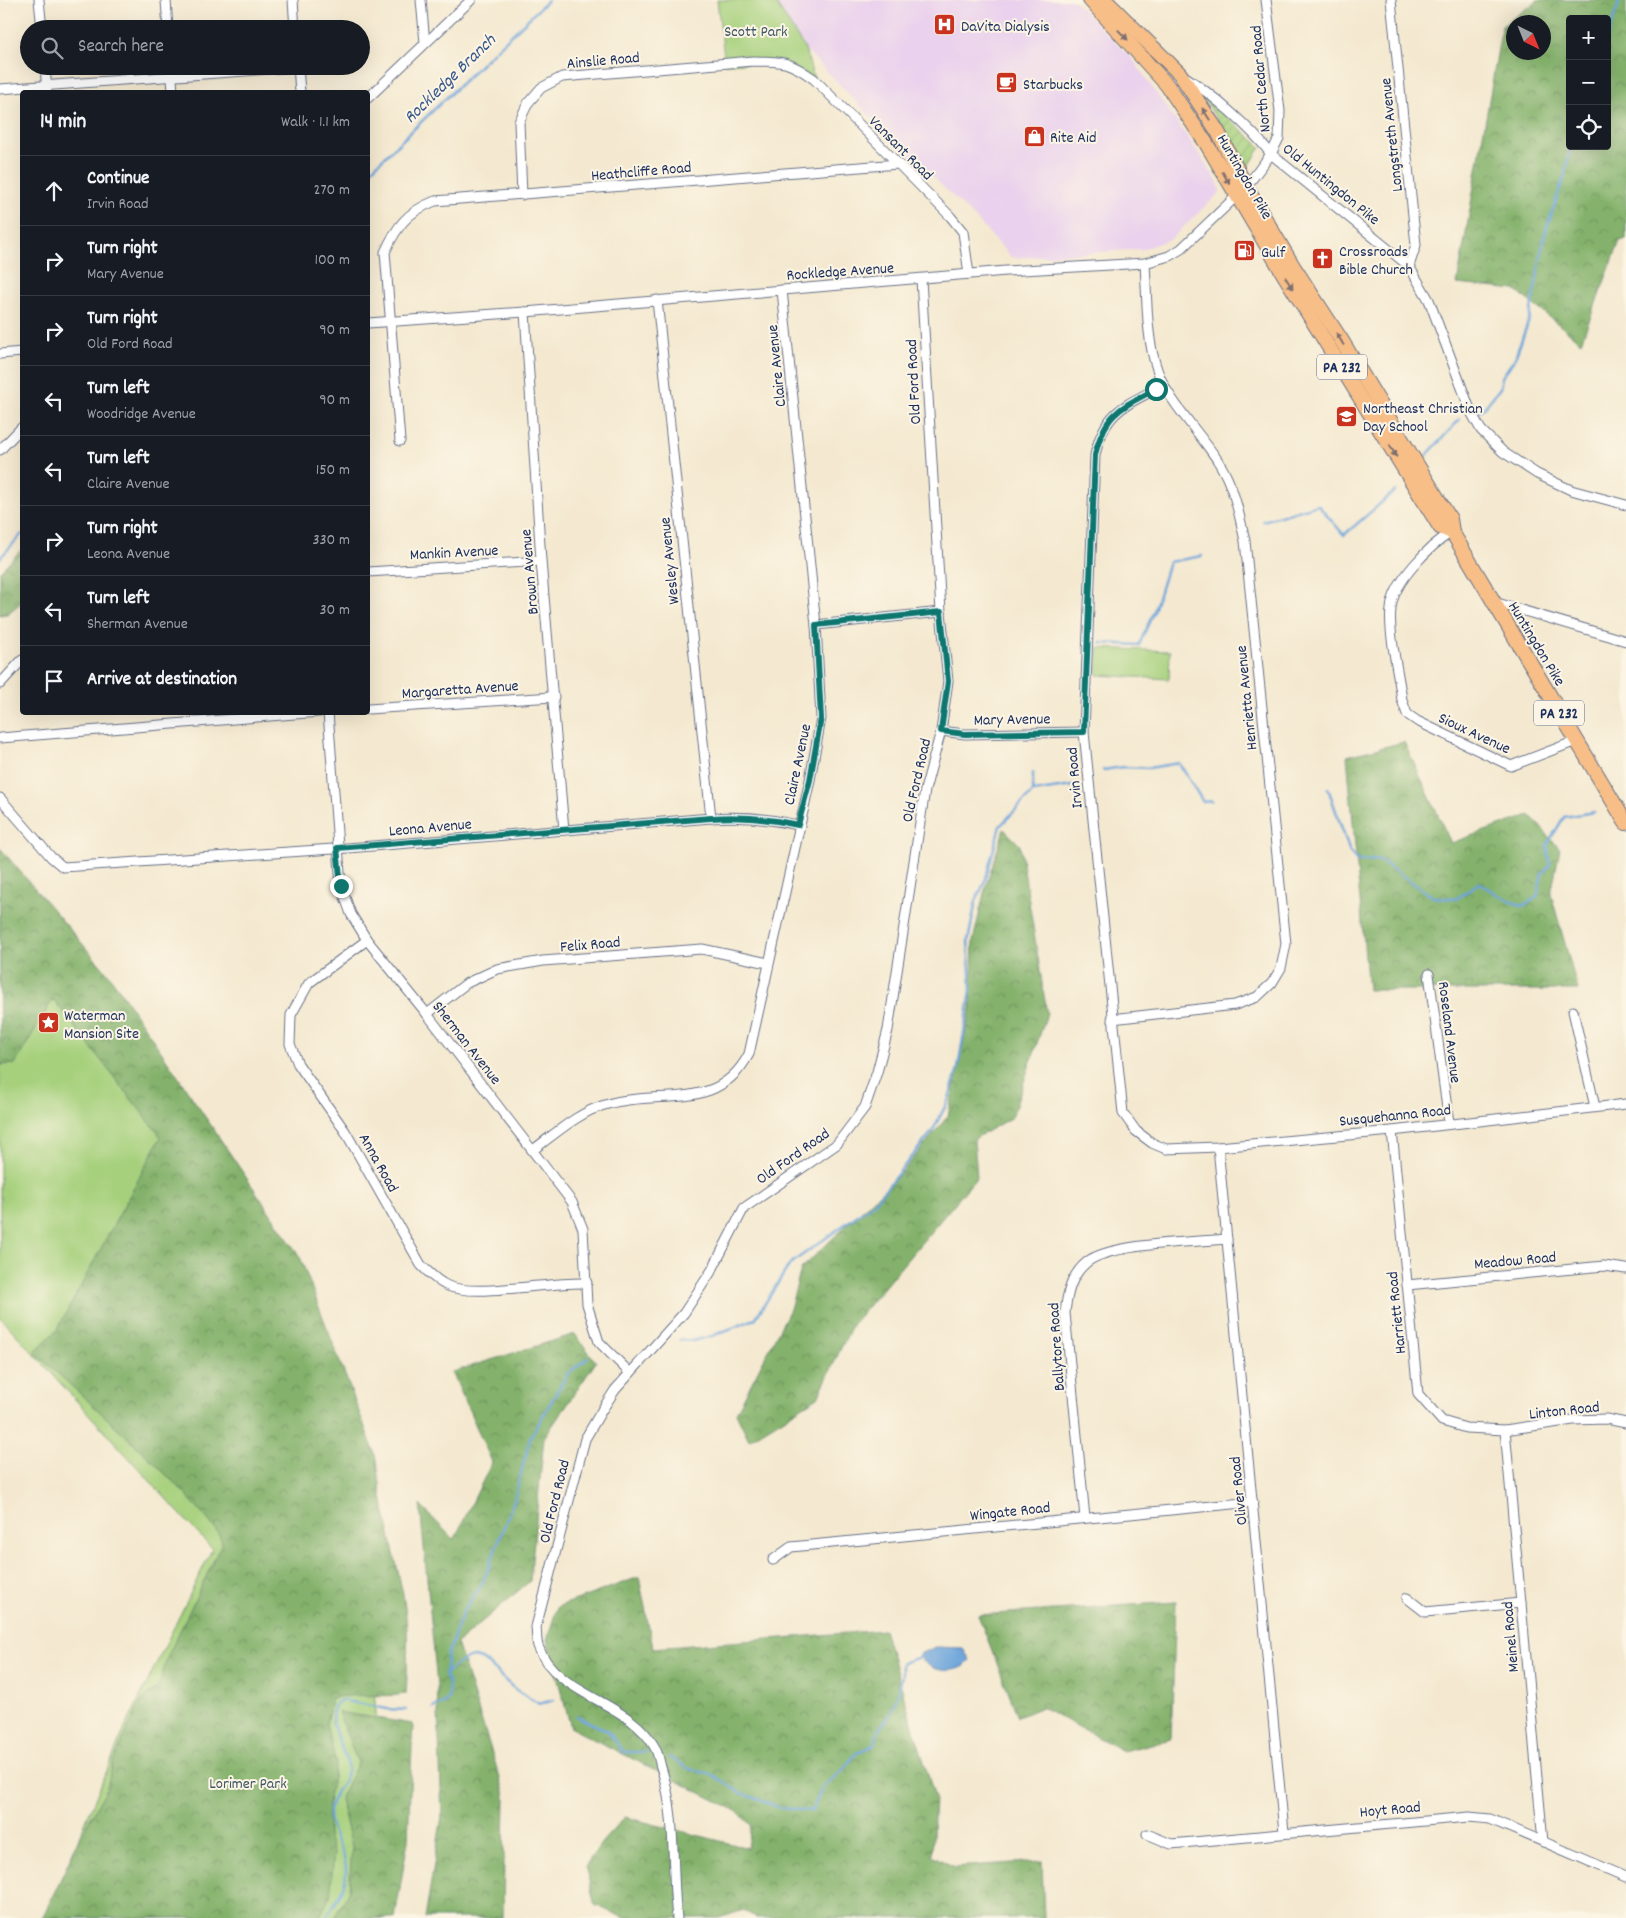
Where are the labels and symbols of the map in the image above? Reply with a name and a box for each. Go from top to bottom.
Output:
hospital icon: DaVita Dialysis [933,13,957,37]
north arrow [1506,15,1551,60]
place label: DaVita Dialysis [961,16,1050,39]
park label: Scott Park [724,21,788,44]
street label: North Cedar Road [1245,24,1278,133]
water label: Rockledge Branch [399,29,503,130]
one-way arrow [1117,29,1129,41]
street label: Ainslie Road [566,47,641,76]
cafe icon: Starbucks [995,71,1019,95]
place label: Starbucks [1023,74,1083,97]
street label: Longstreth Avenue [1375,77,1410,193]
one-way arrow [1201,107,1210,120]
street label: Vansant Road [863,111,938,186]
shop icon: Rite Aid [1022,124,1046,148]
place label: Rite Aid [1050,127,1097,150]
street label: Huntingdon Pike [1210,130,1278,224]
street label: Old Huntingdon Pike [1277,138,1384,231]
street label: Heathcliffe Road [590,157,692,188]
one-way arrow [1222,171,1231,185]
fuel station icon: Gulf [1233,239,1257,263]
place label: Crossroads Bible Church [1339,241,1413,282]
place label: Gulf [1261,242,1286,265]
church icon: Crossroads Bible Church [1311,247,1335,271]
street label: Rockledge Avenue [786,257,895,288]
one-way arrow [1285,277,1294,290]
street label: Claire Avenue [762,323,793,408]
one-way arrow [1336,332,1345,345]
street label: Old Ford Road [901,339,928,425]
road number: PA 232 [1317,354,1367,380]
route start [1145,378,1168,401]
place label: Northeast Christian Day School [1363,398,1483,439]
school or university icon: Northeast Christian Day School [1335,404,1359,428]
one-way arrow [1388,445,1398,458]
street label: Wesley Avenue [654,516,687,606]
street label: Brown Avenue [515,528,546,616]
street label: Mankin Avenue [409,540,499,567]
street label: Huntingdon Pike [1501,598,1570,691]
street label: Henrietta Avenue [1231,644,1264,751]
street label: Margaretta Avenue [401,675,519,706]
road number: PA 232 [1534,700,1584,726]
street label: Sioux Avenue [1434,707,1514,761]
street label: Mary Avenue [973,708,1051,733]
street label: Claire Avenue [779,722,818,807]
street label: Old Ford Road [897,736,938,825]
street label: Irvin Road [1061,746,1090,809]
street label: Leona Avenue [388,813,473,844]
route end [330,875,353,898]
street label: Felix Road [559,931,621,960]
street label: Roseland Avenue [1431,980,1466,1084]
street label: Sherman Avenue [426,997,506,1090]
place label: Waterman Mansion Site [64,1005,139,1046]
place icon: Waterman Mansion Site [36,1011,60,1035]
street label: Susquehanna Road [1338,1099,1452,1134]
street label: Old Ford Road [752,1123,835,1191]
street label: Anna Road [352,1129,404,1197]
street label: Meadow Road [1473,1246,1557,1277]
street label: Harriett Road [1382,1270,1413,1355]
street label: Ballytore Road [1043,1302,1072,1392]
street label: Linton Road [1528,1396,1601,1427]
street label: Oliver Road [1224,1455,1255,1526]
street label: Old Ford Road [534,1457,577,1546]
street label: Wingate Road [969,1497,1052,1528]
street label: Meinel Road [1497,1600,1526,1673]
park label: Lorimer Park [209,1773,287,1796]
street label: Hoyt Road [1359,1796,1422,1825]

